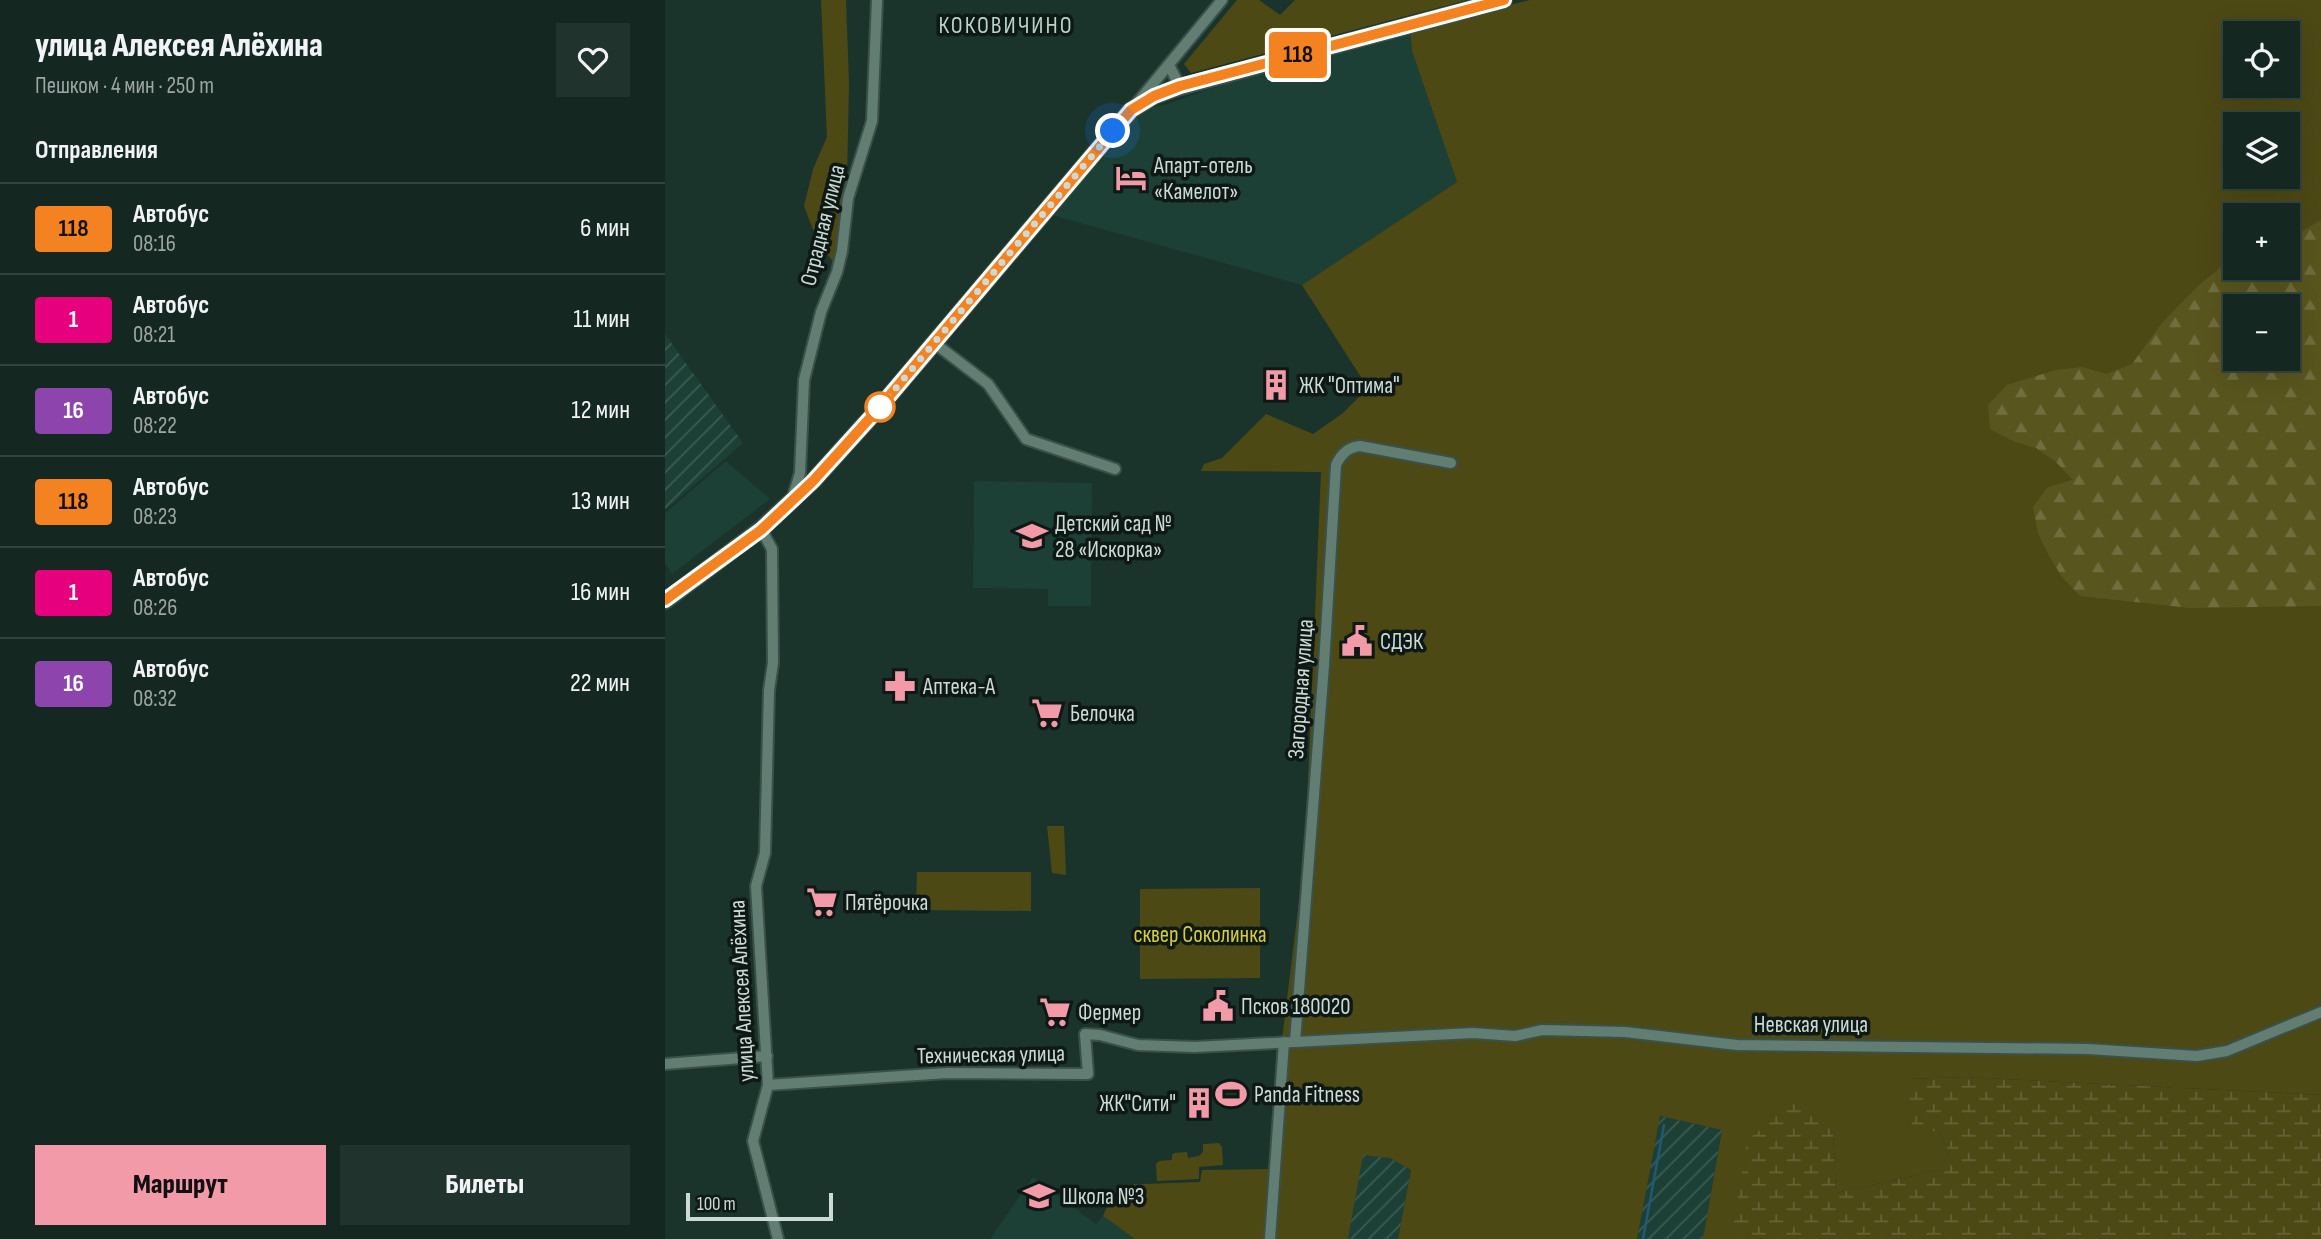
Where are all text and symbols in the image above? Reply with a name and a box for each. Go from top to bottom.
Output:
district label: КОКОВИЧИНО [938,11,1074,40]
map controls [2223,21,2300,371]
button: locate [2223,21,2300,98]
button: heart [556,23,630,97]
text: улица Алексея Алёхина [35,26,323,66]
line badge: 118 [1258,32,1338,78]
text: 118 [1283,40,1313,69]
text: Пешком · 4 мин · 250 m [35,72,214,100]
button: layers [2223,112,2300,189]
your location [1095,113,1130,148]
text: Отправления [35,135,158,166]
place label: Апарт-отель «Камелот» [1153,152,1253,206]
hotel icon: Апарт-отель «Камелот» [1114,161,1148,195]
street label: Отрадная улица [794,162,852,289]
text: Автобус [133,199,209,230]
button: + [2223,203,2300,280]
text: 6 мин [580,213,630,244]
text: 118 [58,214,89,243]
text: 08:16 [133,230,176,258]
text: Автобус [133,290,209,321]
button: − [2223,294,2300,371]
text: 11 мин [573,304,630,335]
text: 1 [69,305,78,334]
text: 08:21 [133,321,175,349]
building icon: ЖК "Оптима" [1259,368,1293,402]
place label: ЖК "Оптима" [1299,372,1400,400]
text: Автобус [133,381,209,412]
unlabelled marker [865,392,895,422]
text: 12 мин [571,395,630,426]
text: 16 [63,396,84,425]
text: 08:22 [133,412,177,440]
text: Автобус [133,472,209,503]
text: 13 мин [571,486,630,517]
text: 118 [58,487,89,516]
text: 08:23 [133,503,177,531]
place label: Детский сад № 28 «Искорка» [1055,510,1172,564]
school or university icon: Детский сад № 28 «Искорка» [1015,519,1049,553]
text: Автобус [133,563,209,594]
text: 16 мин [571,577,630,608]
text: 1 [69,578,78,607]
text: 08:26 [133,594,177,622]
street label: Загородная улица [1282,618,1320,760]
public building icon: СДЭК [1340,624,1374,658]
place label: СДЭК [1380,628,1424,656]
text: Автобус [133,654,209,685]
text: 22 мин [570,668,630,699]
text: 16 [63,669,84,698]
pharmacy icon: Аптека-А [883,669,917,703]
place label: Аптека-А [922,673,995,701]
text: 08:32 [133,685,177,713]
supermarket icon: Белочка [1030,696,1064,730]
place label: Белочка [1070,700,1135,728]
supermarket icon: Пятёрочка [805,885,839,919]
place label: Пятёрочка [845,889,928,917]
street label: улица Алексея Алёхина [723,899,761,1083]
park label: сквер Соколинка [1133,921,1267,949]
public building icon: Псков 180020 [1201,989,1235,1023]
place label: Псков 180020 [1241,993,1351,1021]
supermarket icon: Фермер [1038,995,1072,1029]
place label: Фермер [1078,999,1141,1027]
street label: Невская улица [1754,1011,1868,1039]
street label: Техническая улица [917,1040,1065,1070]
sports icon: Panda Fitness [1214,1077,1248,1111]
place label: Panda Fitness [1254,1081,1360,1109]
building icon: ЖК"Сити" [1182,1086,1216,1120]
place label: ЖК"Сити" [1099,1090,1176,1118]
button: Маршрут [35,1145,326,1225]
button: Билеты [340,1145,630,1225]
school or university icon: Школа №3 [1022,1179,1056,1213]
place label: Школа №3 [1062,1183,1144,1211]
scale bar [686,1190,833,1222]
text: 100 m [697,1193,736,1216]

